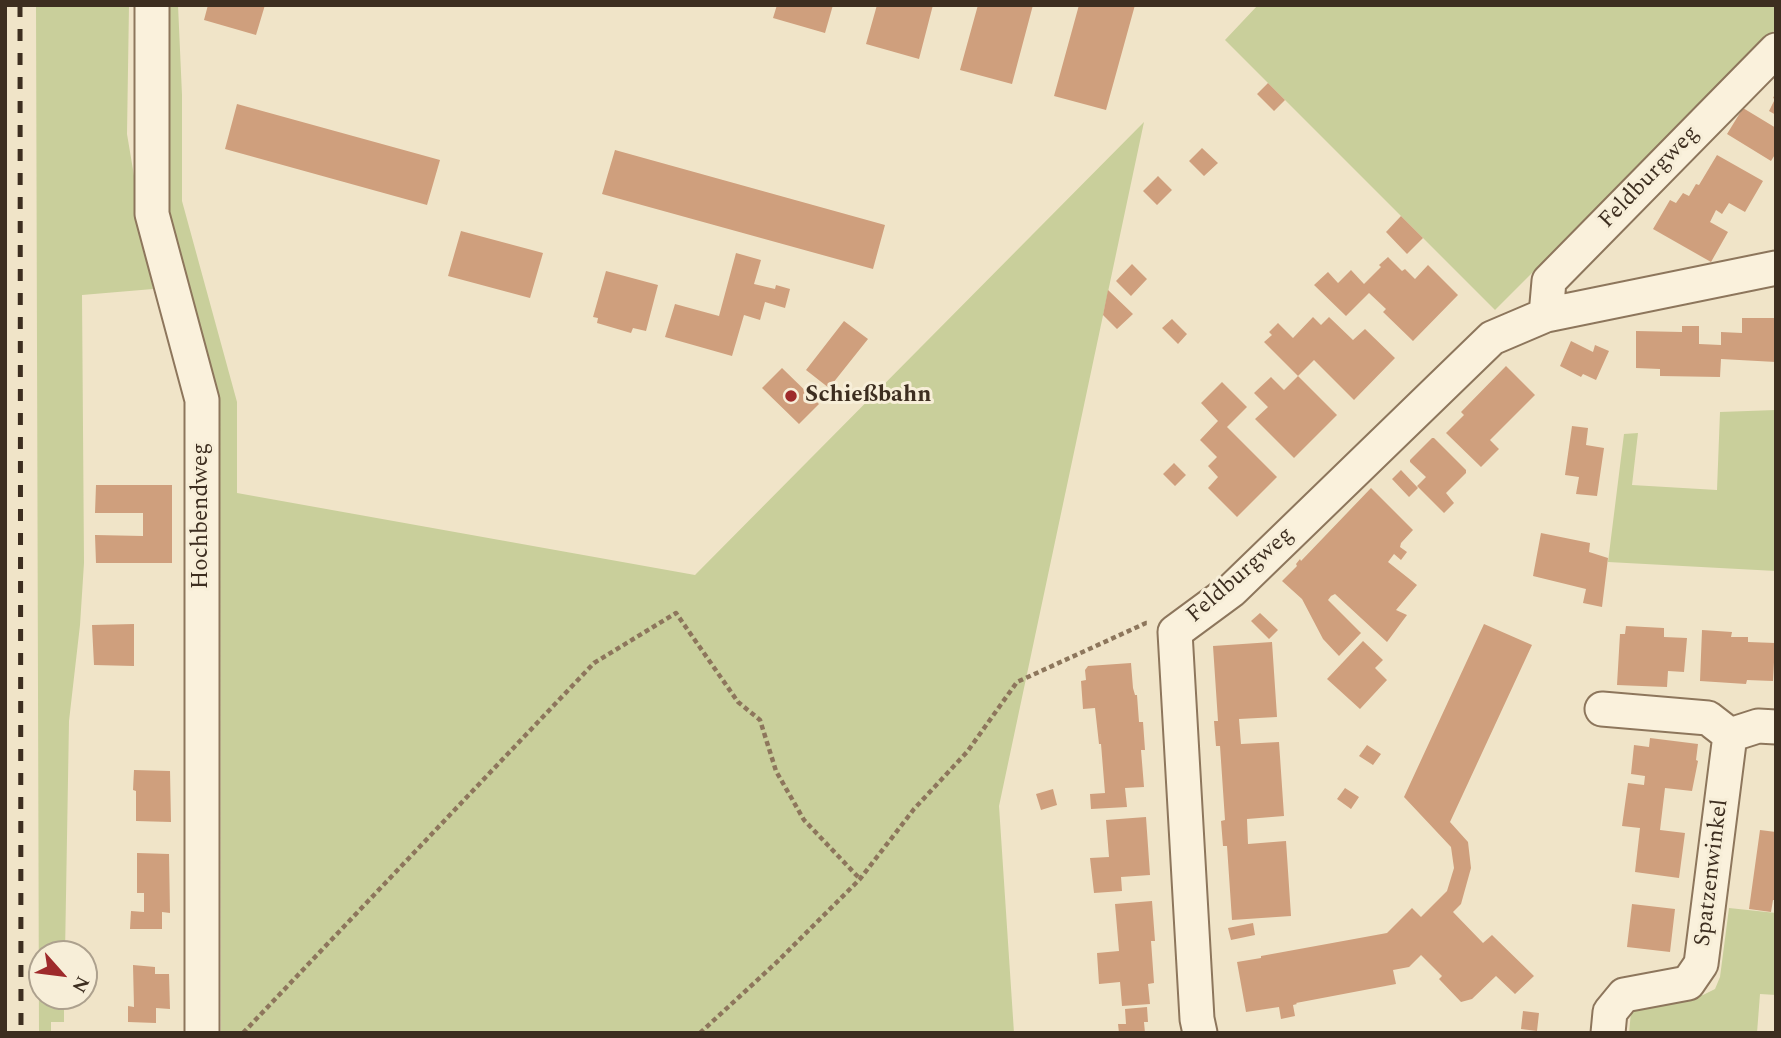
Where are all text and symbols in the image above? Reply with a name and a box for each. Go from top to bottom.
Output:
street label: Feldburgweg [1594,121,1706,235]
place label: Schießbahn [805,382,931,410]
marker: Schießbahn [783,388,799,404]
street label: Hochbendweg [188,443,216,589]
street label: Feldburgweg [1182,522,1300,630]
street label: Spatzenwinkel [1690,798,1736,948]
north arrow [28,940,98,1010]
text: N [64,970,97,998]

